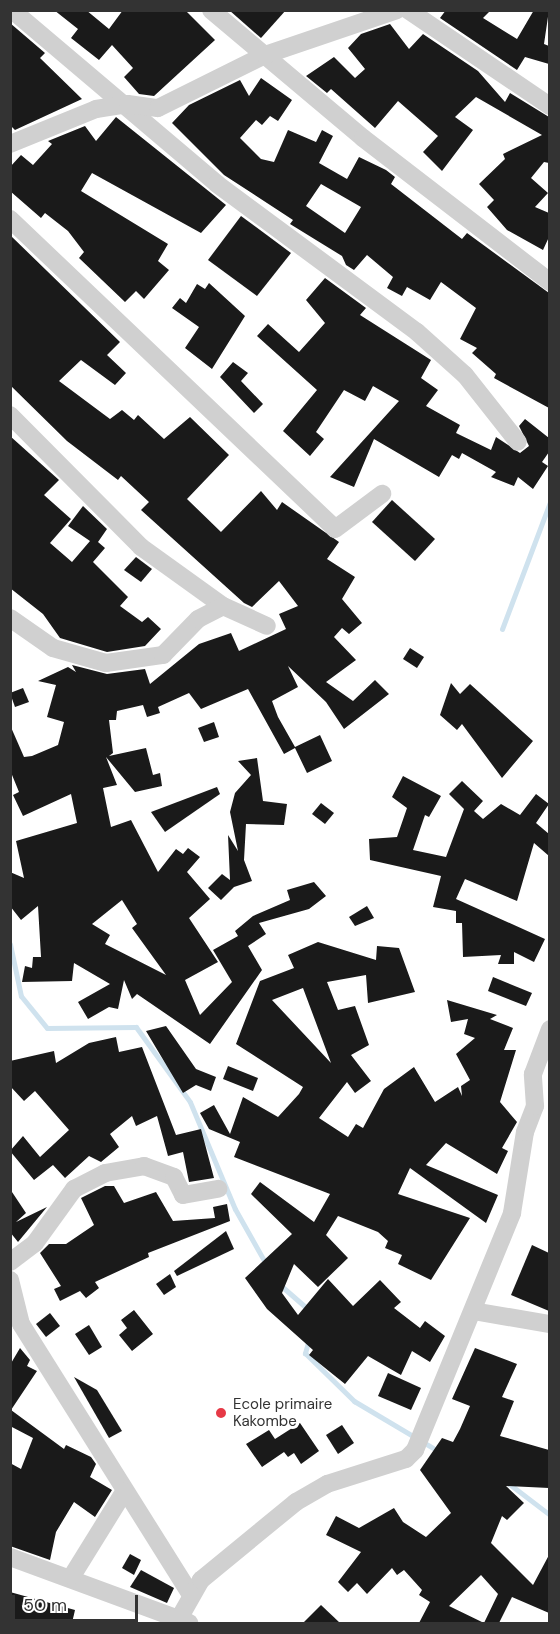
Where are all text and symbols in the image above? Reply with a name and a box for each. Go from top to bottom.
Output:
place label: Ecole primaire Kakombe [233,1395,332,1430]
marker: Ecole primaire Kakombe [214,1406,228,1420]
scale bar [15,1583,141,1621]
text: 50 m [23,1593,67,1617]

